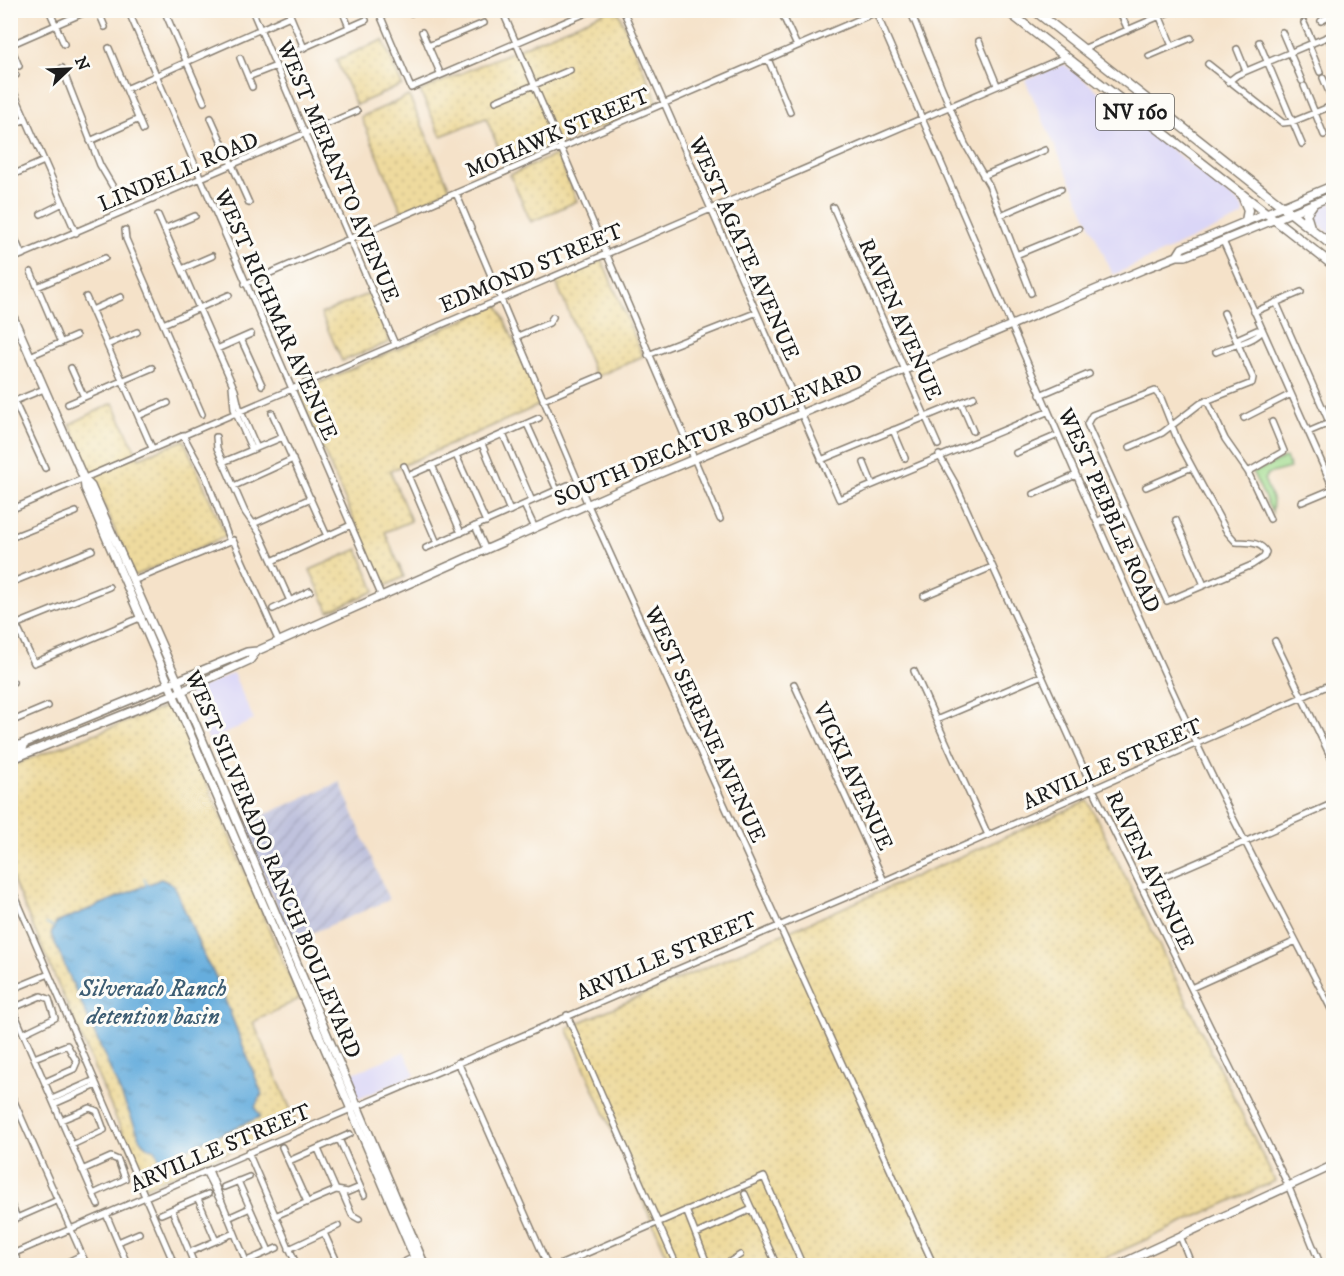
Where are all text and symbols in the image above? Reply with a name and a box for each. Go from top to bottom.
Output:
street label: WEST MERANTO AVENUE [270,36,405,306]
north arrow [39,39,99,99]
text: N [70,54,94,73]
street label: MOHAWK STREET [461,82,654,185]
road number: NV 160 [1096,94,1174,130]
street label: LINDELL ROAD [94,126,263,218]
street label: WEST AGATE AVENUE [682,132,805,365]
street label: WEST RICHMAR AVENUE [208,184,343,444]
street label: EDMOND STREET [436,217,628,319]
street label: RAVEN AVENUE [852,235,947,405]
street label: SOUTH DECATUR BOULEVARD [550,358,867,513]
street label: WEST PEBBLE ROAD [1051,403,1166,617]
street label: WEST SERENE AVENUE [637,601,771,847]
street label: WEST SILVERADO RANCH BOULEVARD [178,666,367,1063]
street label: VICKI AVENUE [806,697,899,855]
street label: ARVILLE STREET [1019,712,1207,816]
street label: RAVEN AVENUE [1099,787,1200,955]
street label: ARVILLE STREET [572,906,761,1007]
water label: Silverado Ranch detention basin [78,974,227,1032]
street label: ARVILLE STREET [126,1098,315,1199]

